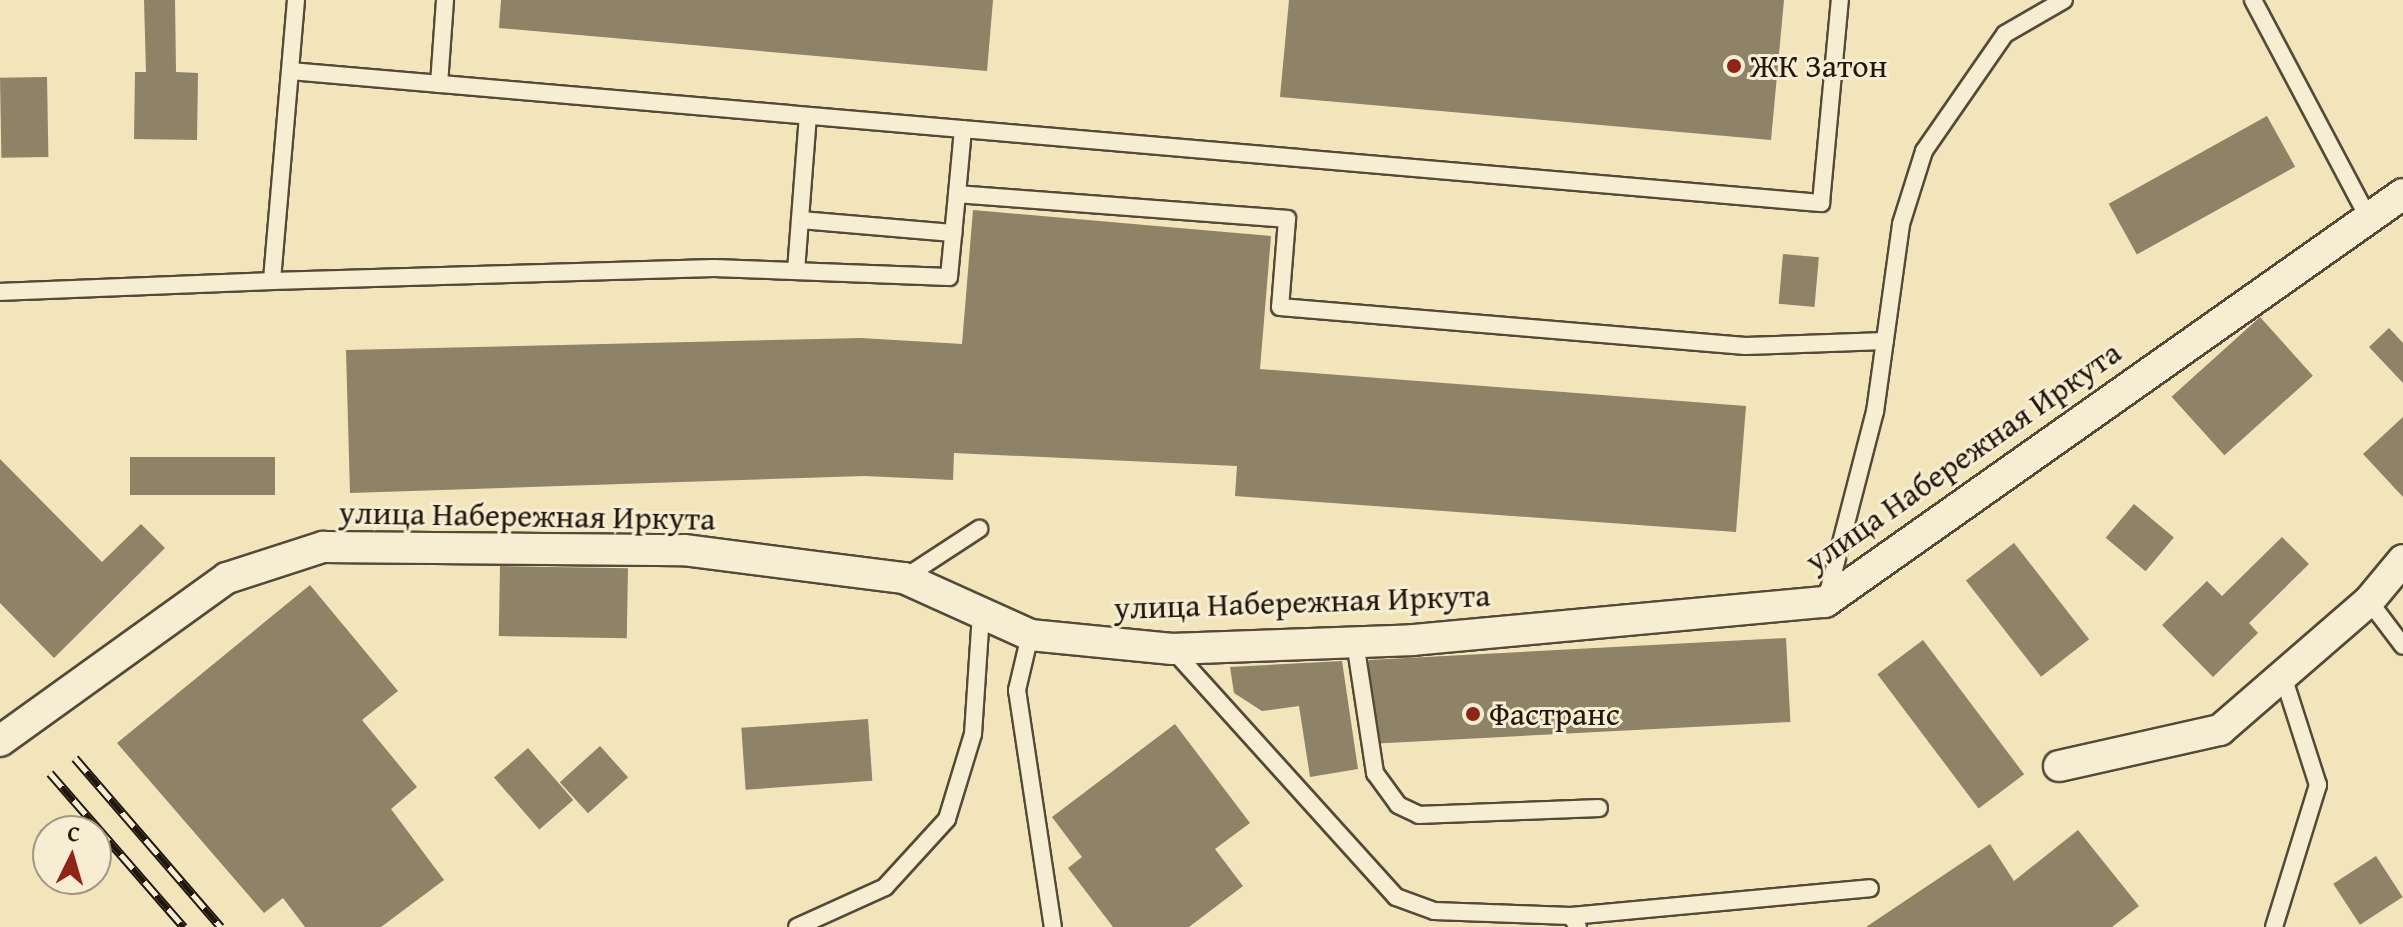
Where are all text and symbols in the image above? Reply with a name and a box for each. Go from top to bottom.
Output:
place label: ЖК Затон [1750,47,1887,85]
marker: ЖК Затон [1725,57,1743,75]
street label: улица Набережная Иркута [1798,333,2128,581]
street label: улица Набережная Иркута [338,494,716,538]
street label: улица Набережная Иркута [1113,576,1491,628]
place label: Фастранс [1489,695,1620,733]
marker: Фастранс [1464,705,1482,723]
north arrow [32,815,112,895]
text: С [66,817,82,850]

